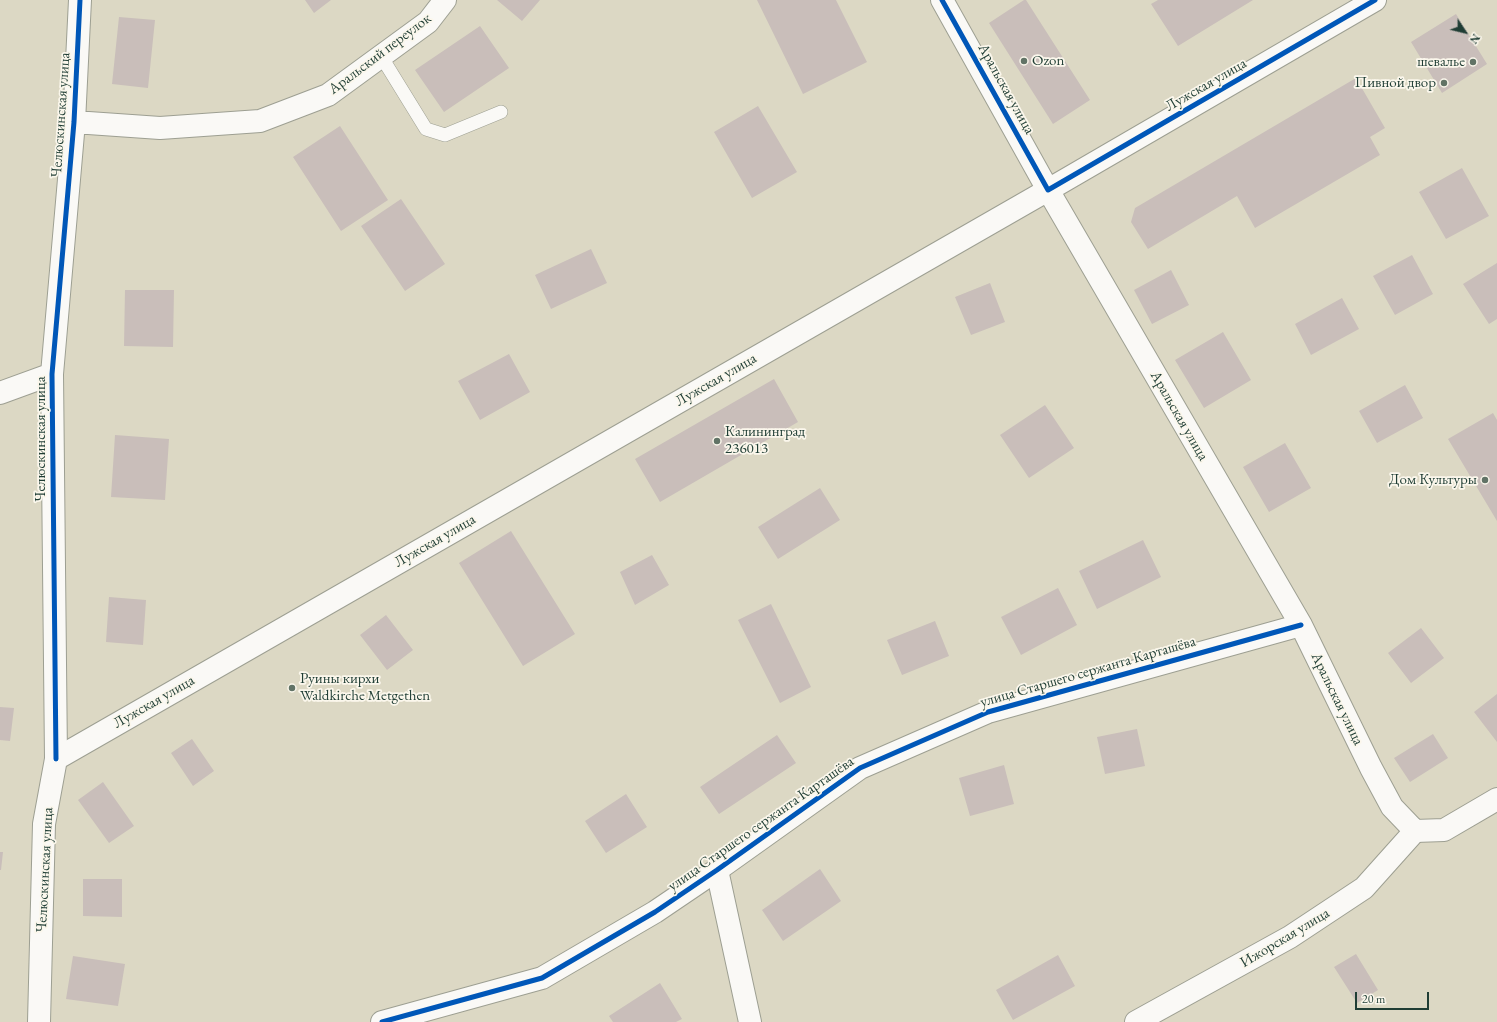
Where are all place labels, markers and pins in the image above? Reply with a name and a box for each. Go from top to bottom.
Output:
place label: Ozon [1032,52,1064,70]
place label: шевалье [1417,53,1465,71]
marker: Ozon [1019,56,1029,66]
marker: шевалье [1468,57,1478,67]
place label: Пивной двор [1355,74,1436,92]
marker: Пивной двор [1439,78,1449,88]
place label: Калининград 236013 [725,423,805,458]
marker: Калининград 236013 [712,436,722,446]
place label: Дом Культуры [1389,471,1477,489]
marker: Дом Культуры [1480,475,1490,485]
place label: Руины кирхи Waldkirche Metgethen [300,670,430,705]
marker: Руины кирхи Waldkirche Metgethen [287,683,297,693]

